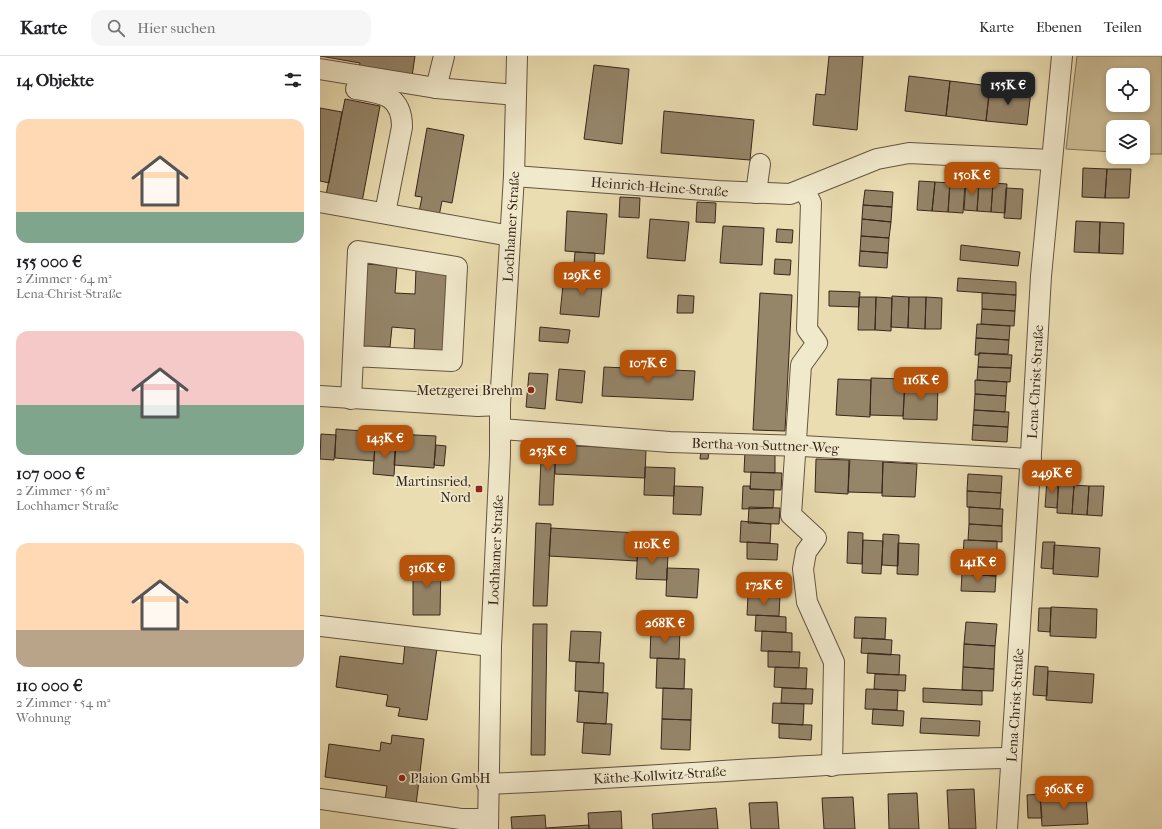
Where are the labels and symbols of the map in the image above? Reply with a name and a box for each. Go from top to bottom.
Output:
pin: 155K € [975,72,1041,106]
pin: 150K € [939,162,1005,196]
street label: Lochhamer Straße [499,171,523,282]
street label: Heinrich-Heine-Straße [590,173,729,200]
pin: 129K € [549,262,615,296]
street label: Lena-Christ-Straße [1023,324,1047,439]
pin: 107K € [615,350,681,384]
pin: 116K € [888,367,954,401]
place label: Metzgerei Brehm [417,382,523,399]
marker: Metzgerei Brehm [526,385,536,395]
pin: 143K € [352,425,418,459]
street label: Bertha-von-Suttner-Weg [691,434,840,457]
pin: 253K € [515,438,581,472]
pin: 249K € [1019,460,1085,494]
place label: Martinsried, Nord [396,473,471,506]
marker: Martinsried, Nord [474,484,484,494]
street label: Lochhamer Straße [484,494,507,606]
pin: 110K € [619,531,685,565]
pin: 141K € [945,549,1011,583]
pin: 316K € [394,555,460,589]
pin: 172K € [731,572,797,606]
pin: 268K € [632,610,698,644]
street label: Lena-Christ-Straße [1003,648,1027,763]
street label: Käthe-Kollwitz-Straße [593,762,727,787]
place label: Plaion GmbH [410,770,491,787]
marker: Plaion GmbH [397,773,407,783]
pin: 360K € [1031,776,1097,810]

